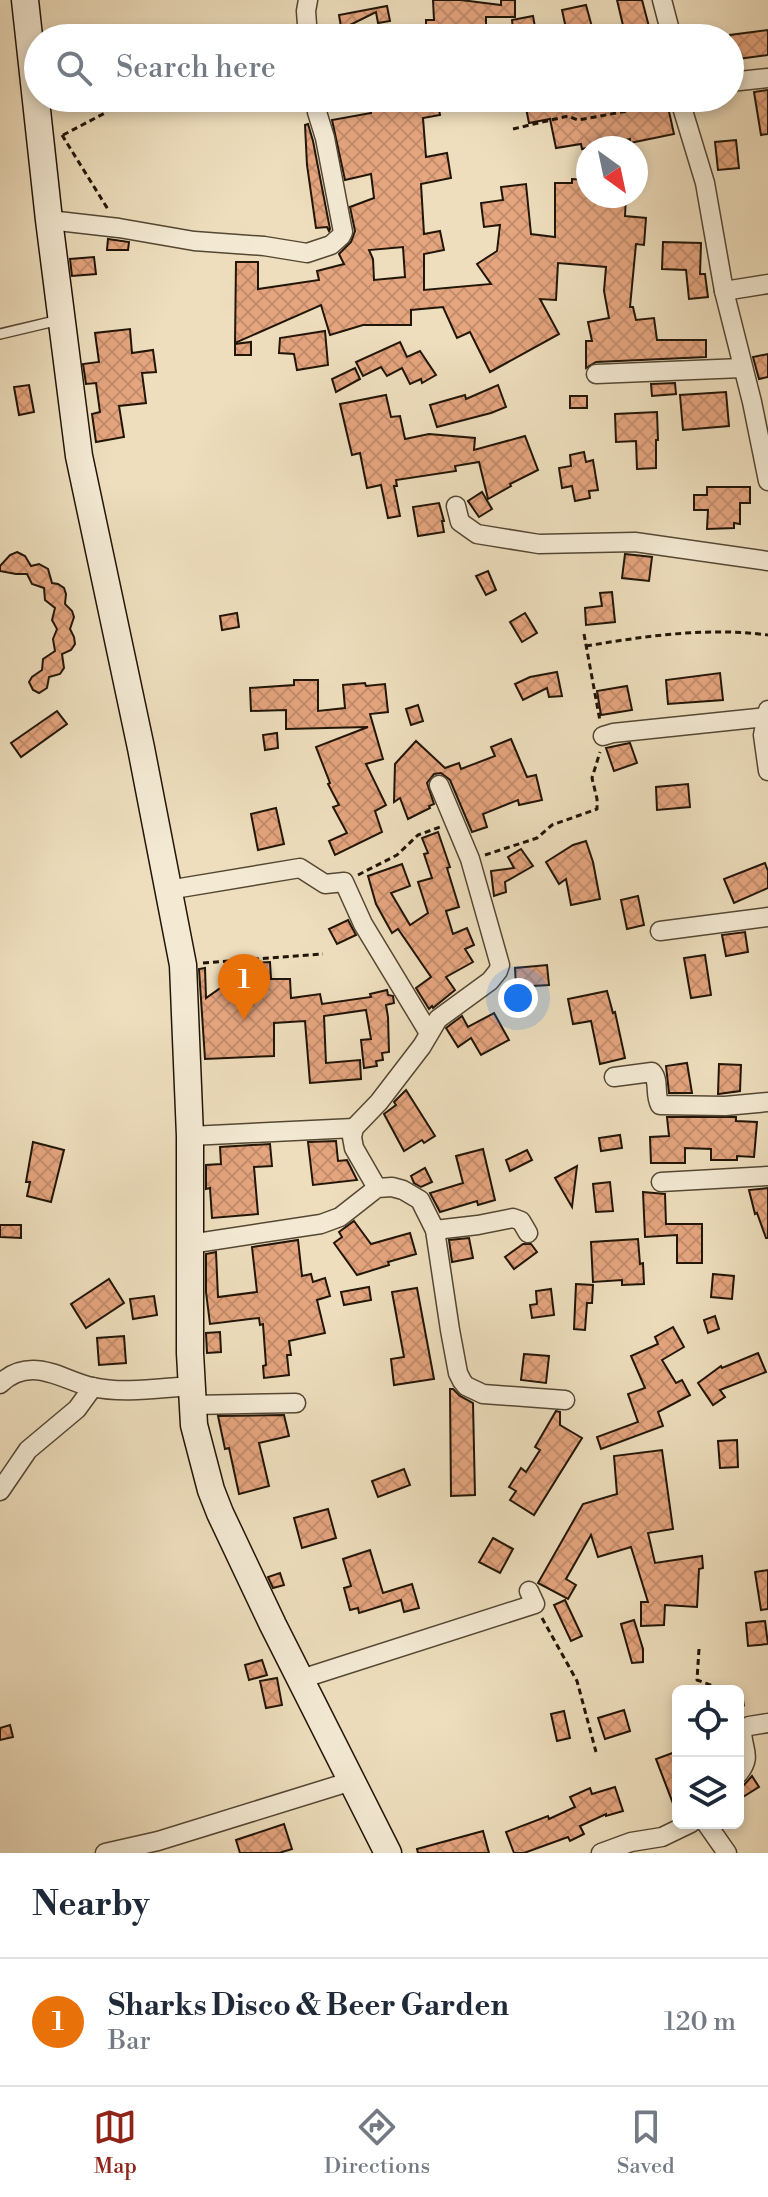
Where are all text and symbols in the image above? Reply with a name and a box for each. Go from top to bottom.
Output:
search box [24,24,744,112]
icon: search [52,46,96,90]
text: Search here [116,49,276,87]
north arrow [576,136,648,208]
pin: 1 [218,954,270,1020]
your location [498,978,538,1018]
map controls [672,1685,744,1829]
button: locate [672,1685,744,1757]
button: layers [672,1757,744,1829]
text: Nearby [32,1884,150,1926]
text: Sharks Disco & Beer Garden [108,1987,509,2025]
text: 1 [52,2006,64,2038]
text: 120 m [664,2006,736,2038]
text: Bar [108,2025,151,2057]
tab: Map [93,2105,137,2180]
tab: Directions [324,2105,430,2180]
tab: Saved [617,2105,675,2180]

